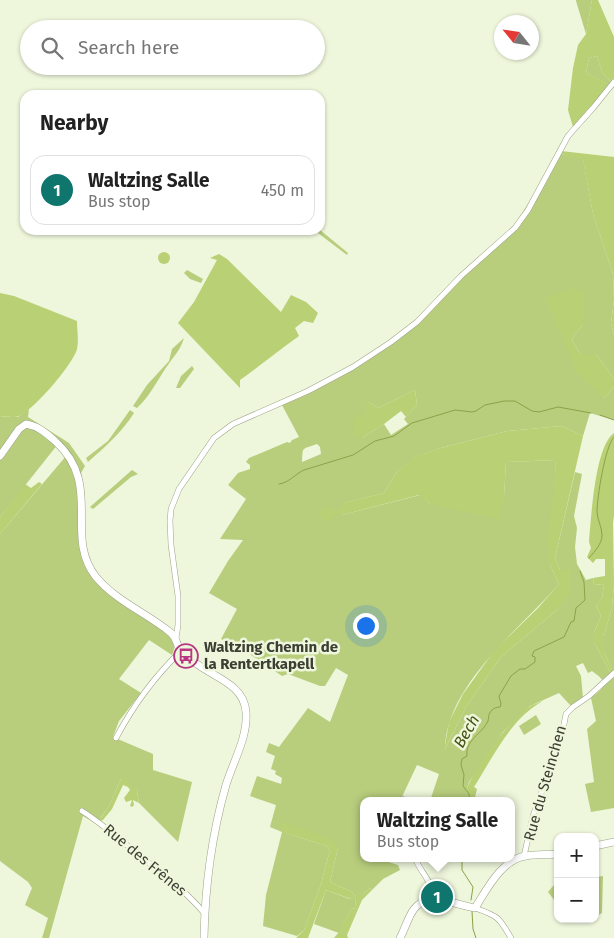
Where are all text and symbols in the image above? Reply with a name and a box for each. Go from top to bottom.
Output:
north arrow [494,15,539,60]
search box [20,20,325,75]
icon: search [38,34,66,62]
text: Search here [78,36,179,59]
text: Nearby [40,110,108,136]
text: Waltzing Salle [88,169,210,192]
text: 1 [53,181,61,200]
text: 450 m [261,181,304,200]
text: Bus stop [88,192,151,211]
your location [353,613,379,639]
place label: Waltzing Chemin de la Rentertkapell [204,638,338,673]
bus stop icon: Waltzing Chemin de la Rentertkapell [173,643,199,669]
water label: Bech [450,711,483,751]
street label: Rue du Steinchen [520,723,570,843]
popup [360,797,515,862]
text: Waltzing Salle [377,809,498,832]
street label: Rue des Frênes [100,820,190,900]
text: Bus stop [377,832,439,851]
map controls [554,833,599,923]
button: + [554,833,599,878]
pin: 1 [421,878,453,916]
button: − [554,878,599,923]

